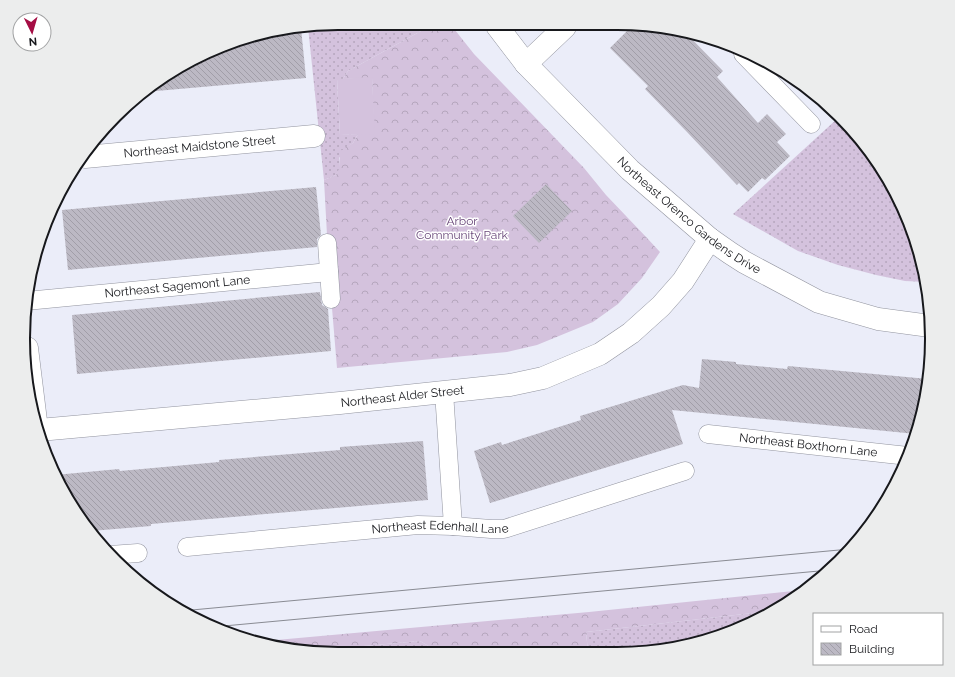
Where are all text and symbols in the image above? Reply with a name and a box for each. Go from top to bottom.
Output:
north arrow [12,12,52,52]
text: N [28,35,38,48]
street label: Northeast Maidstone Street [123,133,276,160]
street label: Northeast Orenco Gardens Drive [614,154,763,277]
park label: Arbor Community Park [416,214,509,242]
street label: Northeast Sagemont Lane [104,273,251,300]
street label: Northeast Alder Street [340,383,465,410]
street label: Northeast Boxthorn Lane [739,430,878,460]
street label: Northeast Edenhall Lane [371,518,510,536]
legend [813,613,943,665]
text: Road [849,622,878,636]
text: Building [849,642,895,656]

